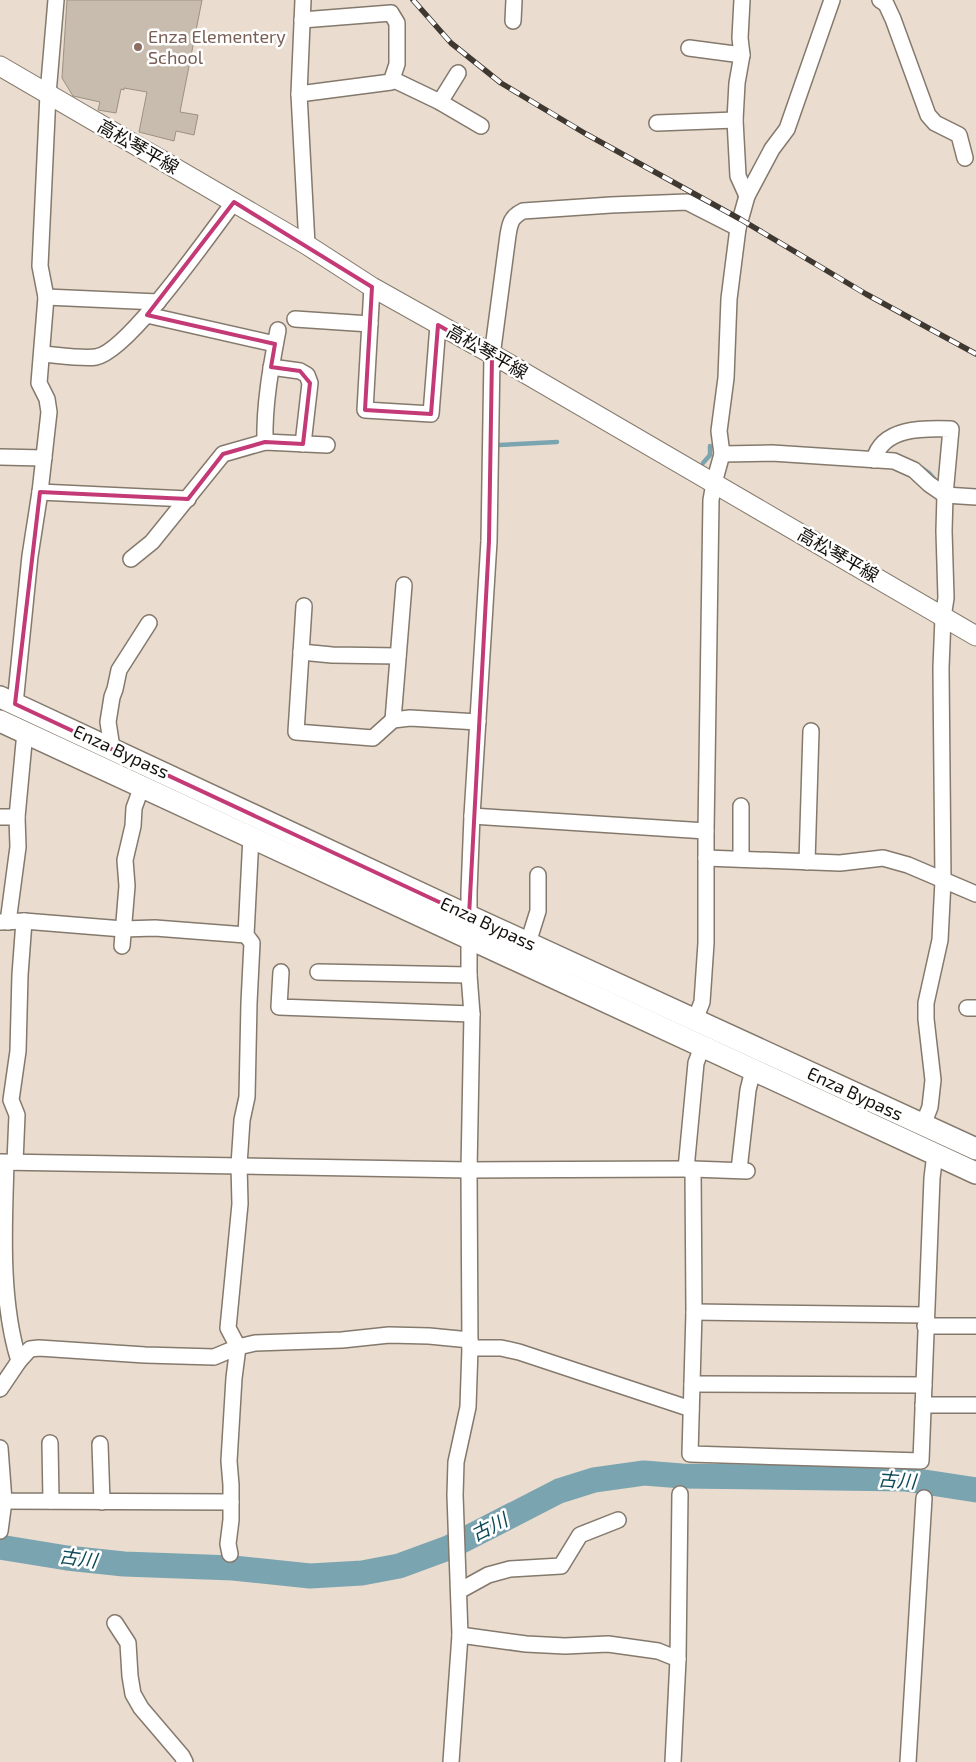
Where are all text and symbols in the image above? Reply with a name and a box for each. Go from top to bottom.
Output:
place label: Enza Elementery School [148,25,286,68]
marker: Enza Elementery School [132,41,144,53]
street label: 高松琴平線 [94,114,183,178]
street label: 高松琴平線 [443,319,532,383]
street label: 高松琴平線 [794,522,883,586]
street label: Enza Bypass [70,719,173,783]
street label: Enza Bypass [437,891,540,955]
street label: Enza Bypass [804,1061,907,1125]
water label: 古川 [877,1467,919,1492]
water label: 古川 [467,1507,513,1545]
water label: 古川 [58,1543,100,1572]

